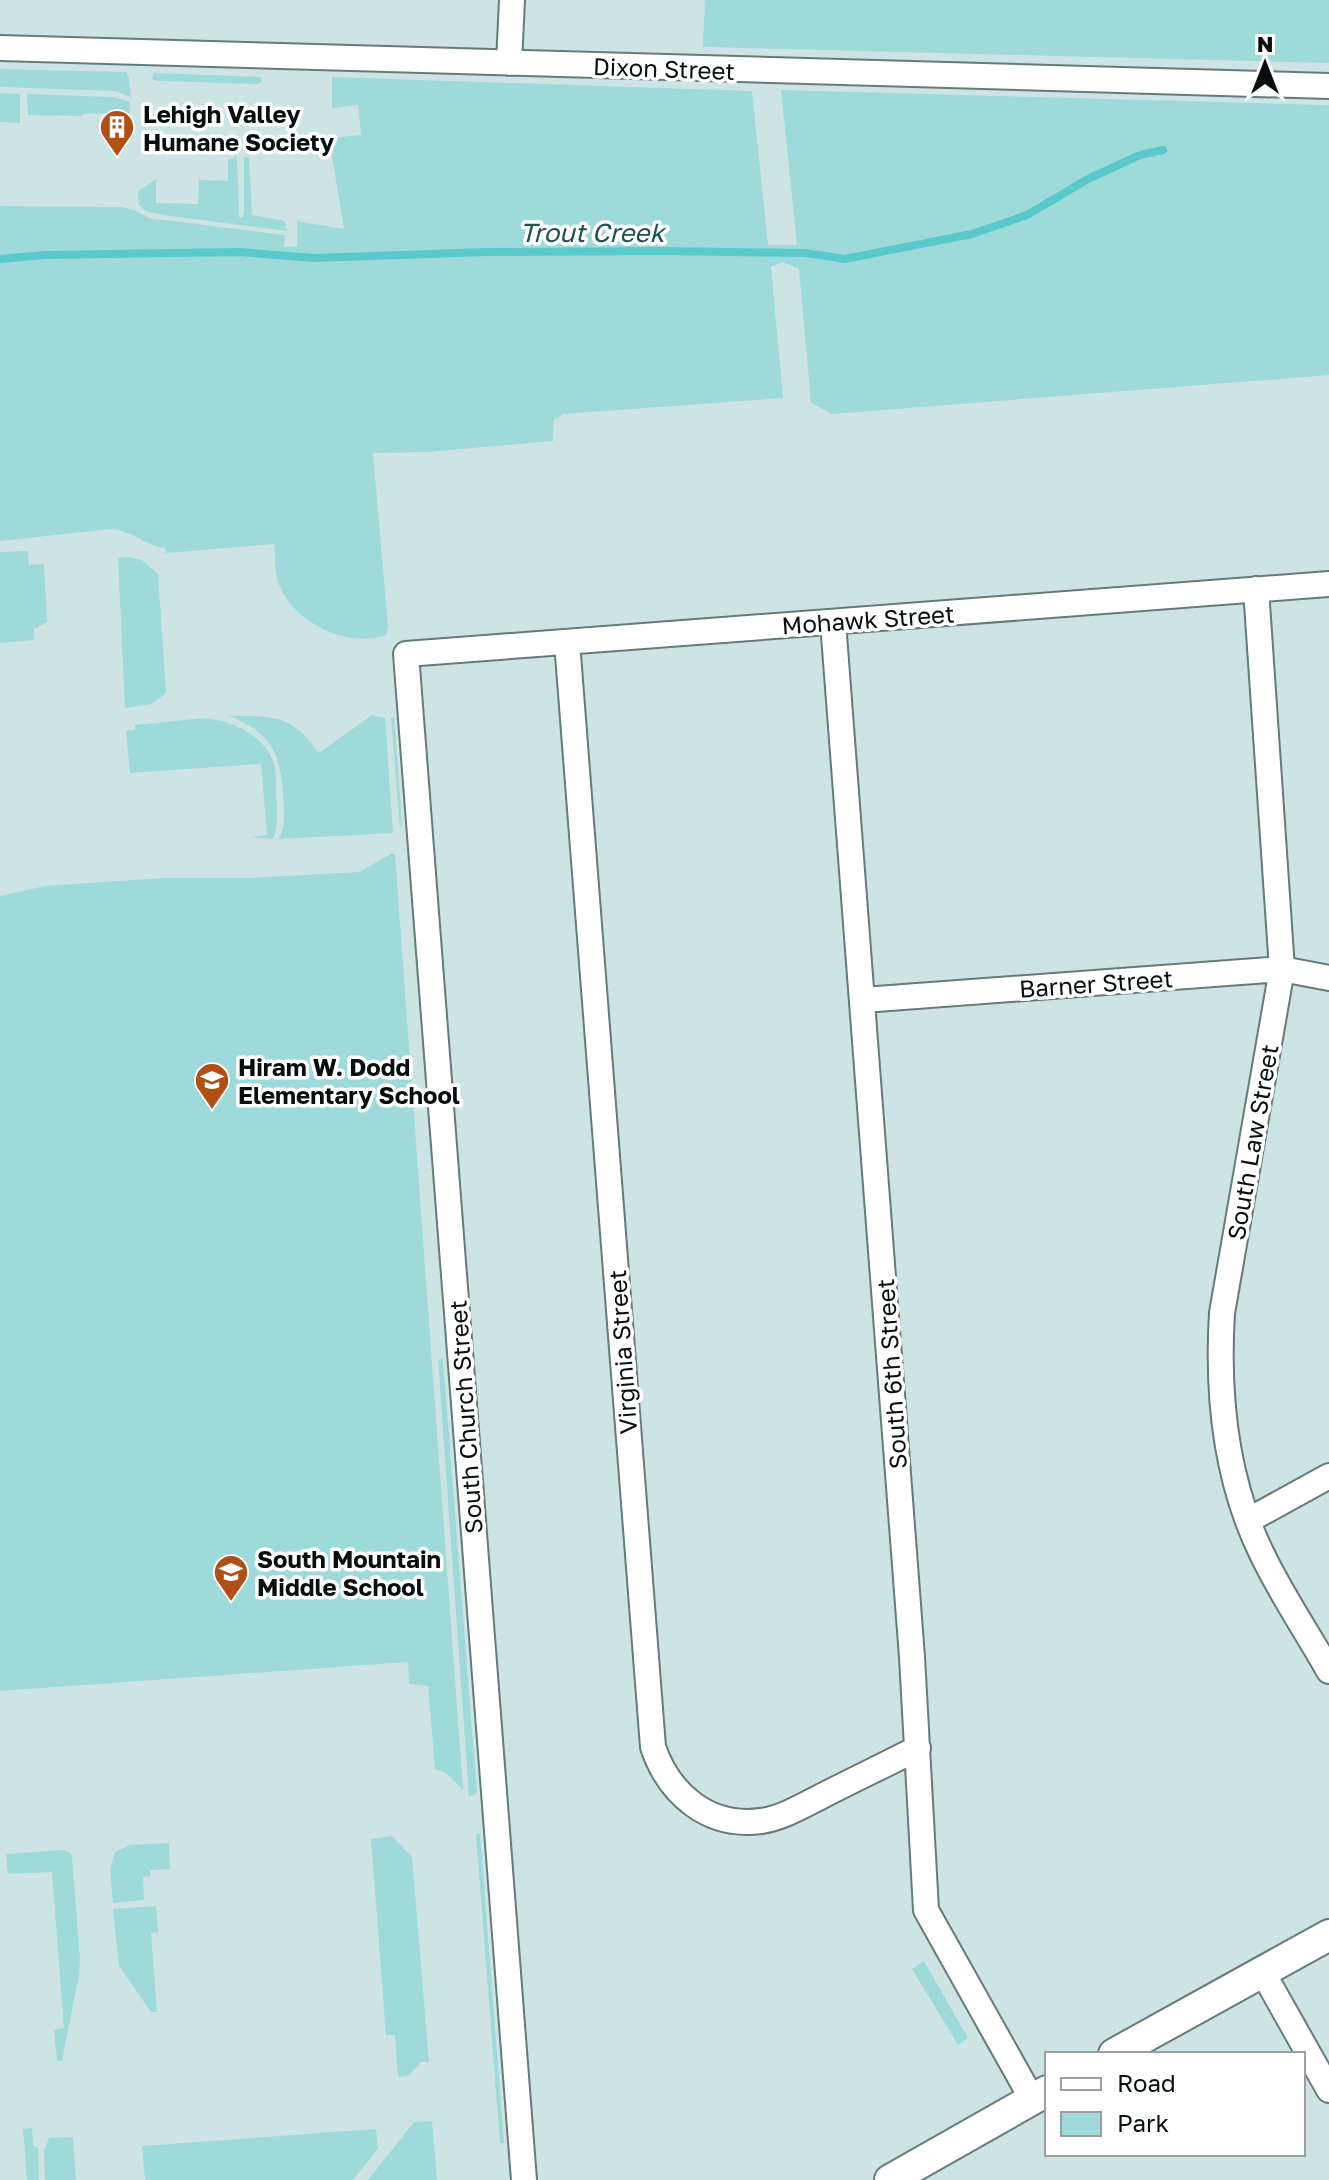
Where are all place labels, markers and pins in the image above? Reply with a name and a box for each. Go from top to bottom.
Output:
place label: Lehigh Valley Humane Society [143,99,335,156]
building icon: Lehigh Valley Humane Society [98,108,136,158]
place label: Hiram W. Dodd Elementary School [238,1052,460,1109]
school or university icon: Hiram W. Dodd Elementary School [193,1061,231,1111]
place label: South Mountain Middle School [257,1544,441,1601]
school or university icon: South Mountain Middle School [212,1553,250,1603]

